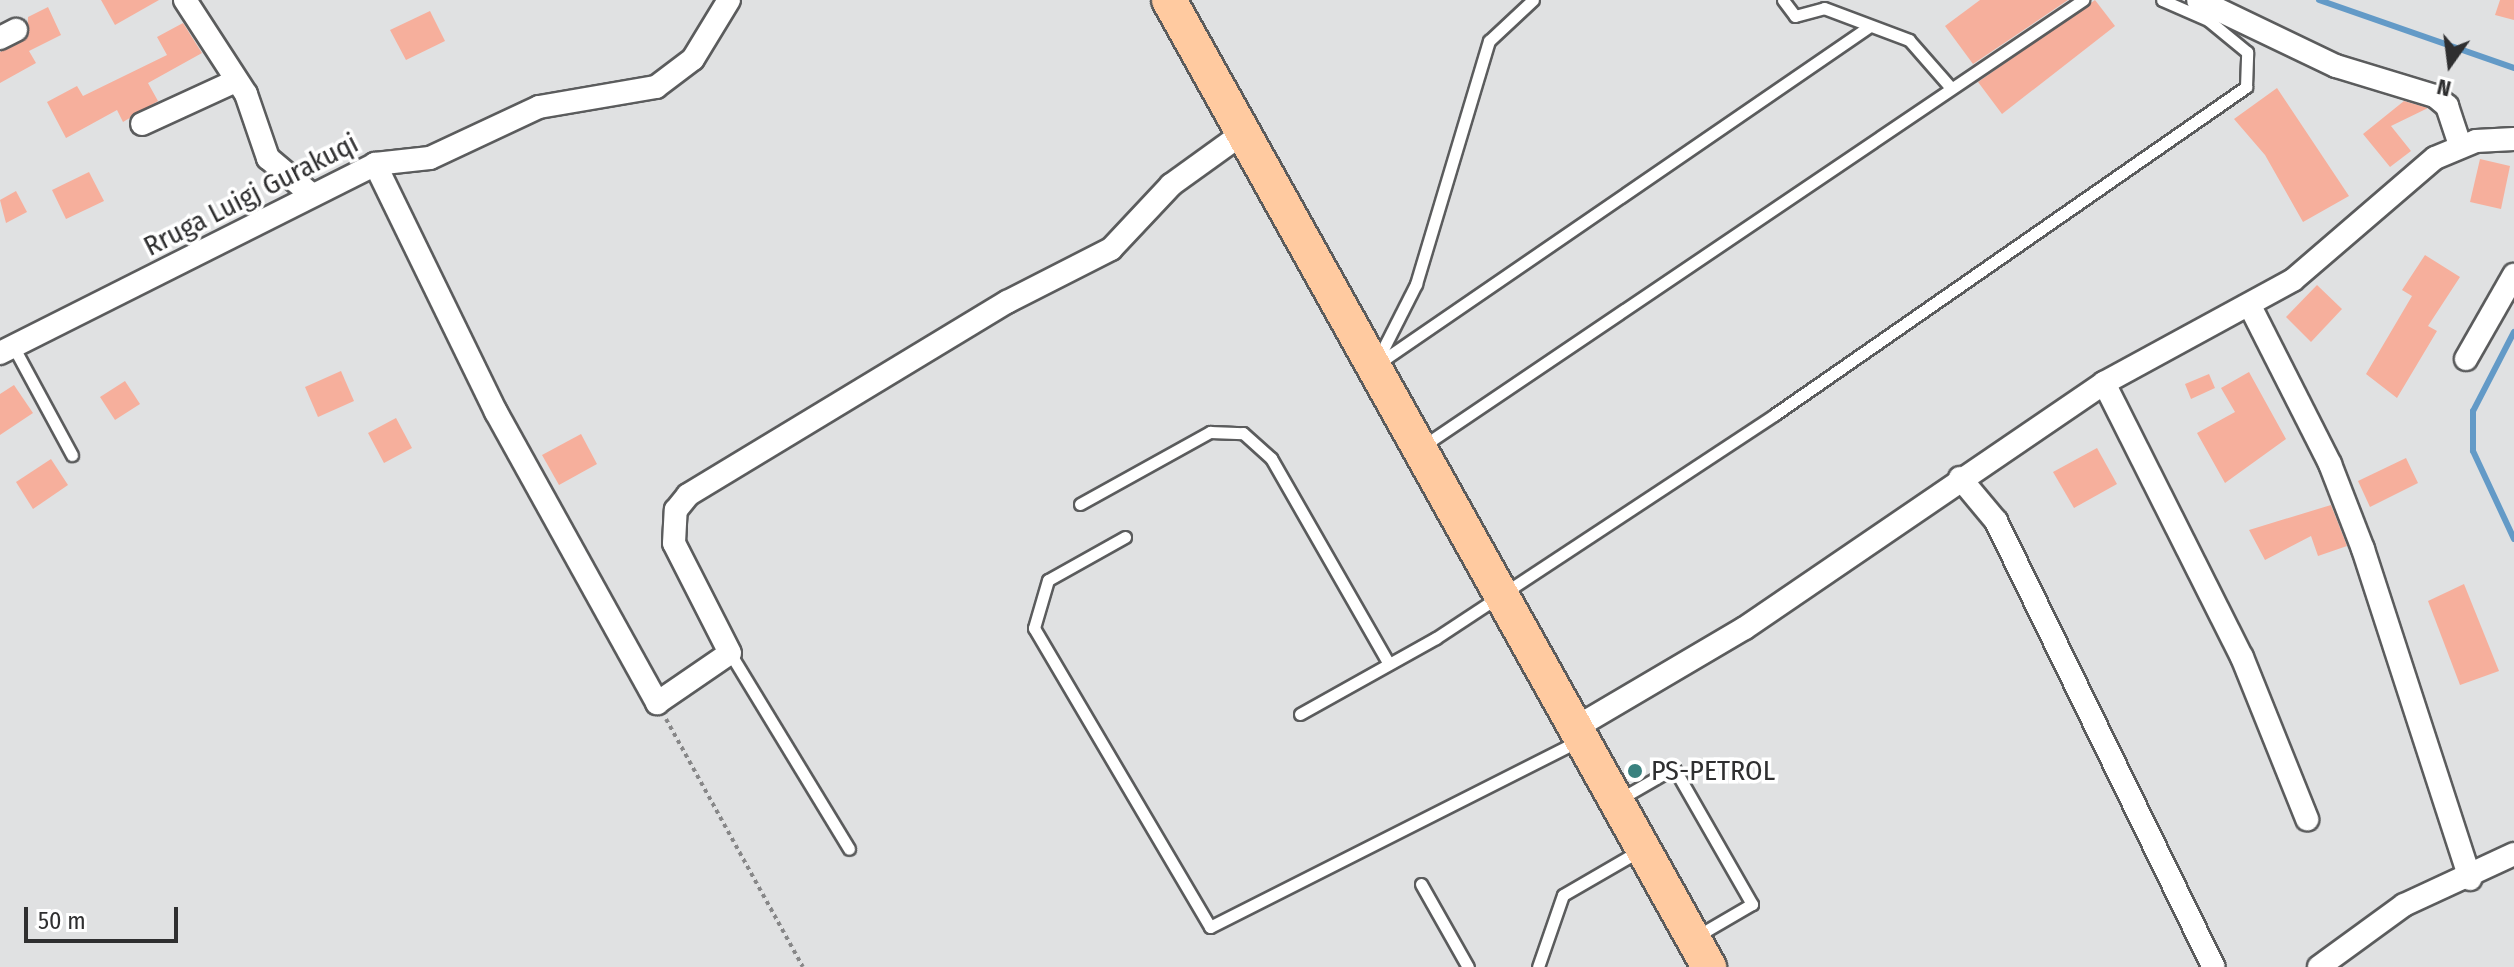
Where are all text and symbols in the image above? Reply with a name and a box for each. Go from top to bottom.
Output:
north arrow [2410,24,2490,104]
text: N [2434,73,2454,102]
street label: Rruga Luigj Gurakuqi [138,126,364,264]
place label: PS-PETROL [1651,754,1775,788]
marker: PS-PETROL [1626,762,1644,780]
scale bar [28,891,182,941]
text: 50 m [38,907,86,935]

